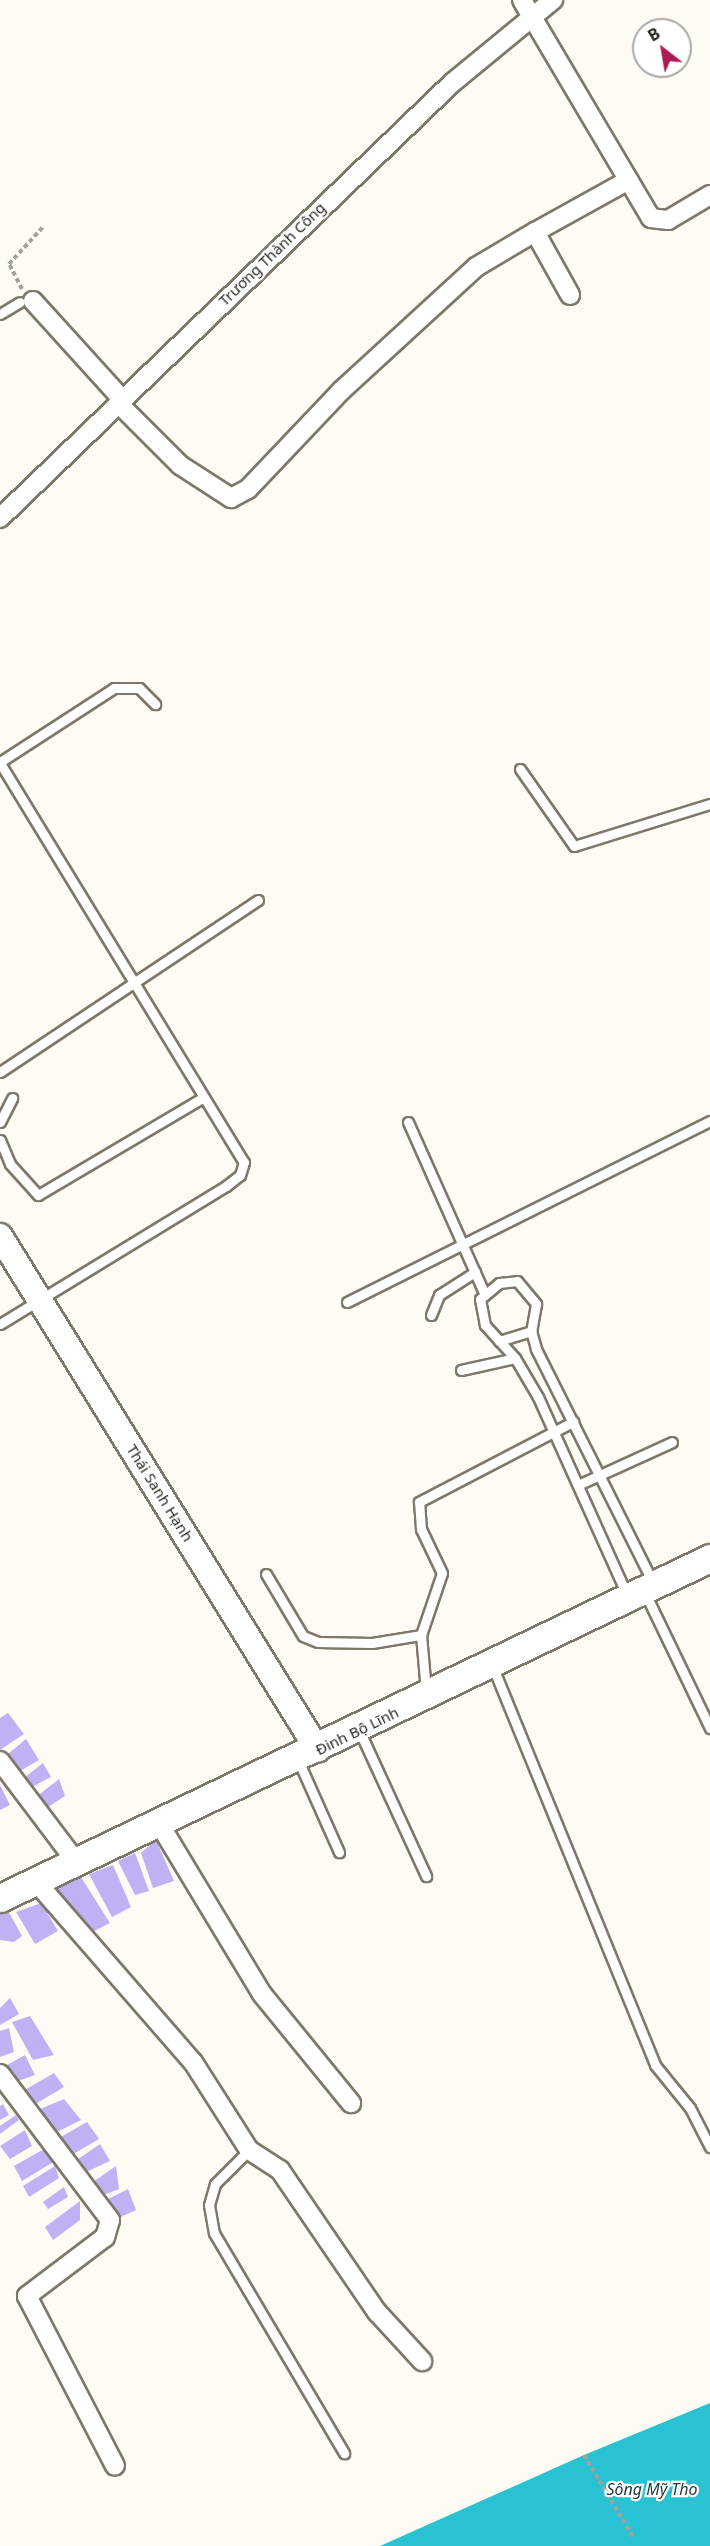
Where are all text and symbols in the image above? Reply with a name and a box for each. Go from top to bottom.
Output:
north arrow [632,18,692,78]
text: B [644,22,664,46]
street label: Trương Thành Công [215,199,329,309]
street label: Thái Sanh Hạnh [123,1441,197,1545]
street label: Đinh Bộ Lĩnh [312,1703,402,1759]
water label: Sông Mỹ Tho [606,2479,698,2499]

